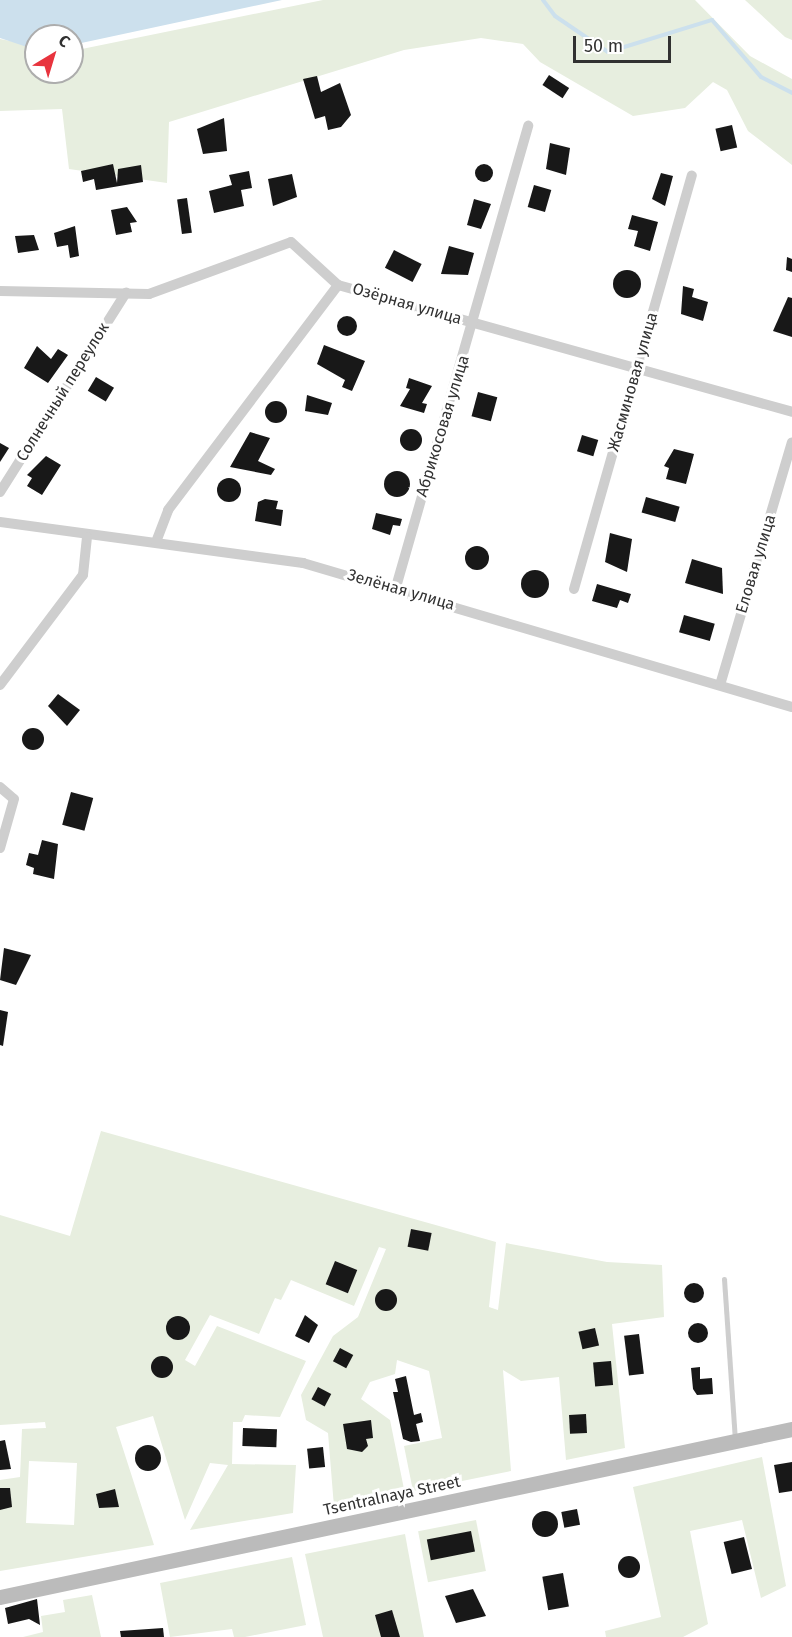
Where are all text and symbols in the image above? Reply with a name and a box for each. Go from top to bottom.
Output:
north arrow [24,24,84,84]
scale bar [576,24,674,62]
text: С [55,31,74,51]
text: 50 m [584,35,623,57]
street label: Озёрная улица [350,279,464,329]
street label: Жасминовая улица [604,310,662,454]
street label: Солнечный переулок [12,319,114,465]
street label: Абрикосовая улица [412,353,474,499]
street label: Еловая улица [732,512,780,616]
street label: Зелёная улица [345,566,457,614]
street label: Tsentralnaya Street [322,1472,462,1520]

